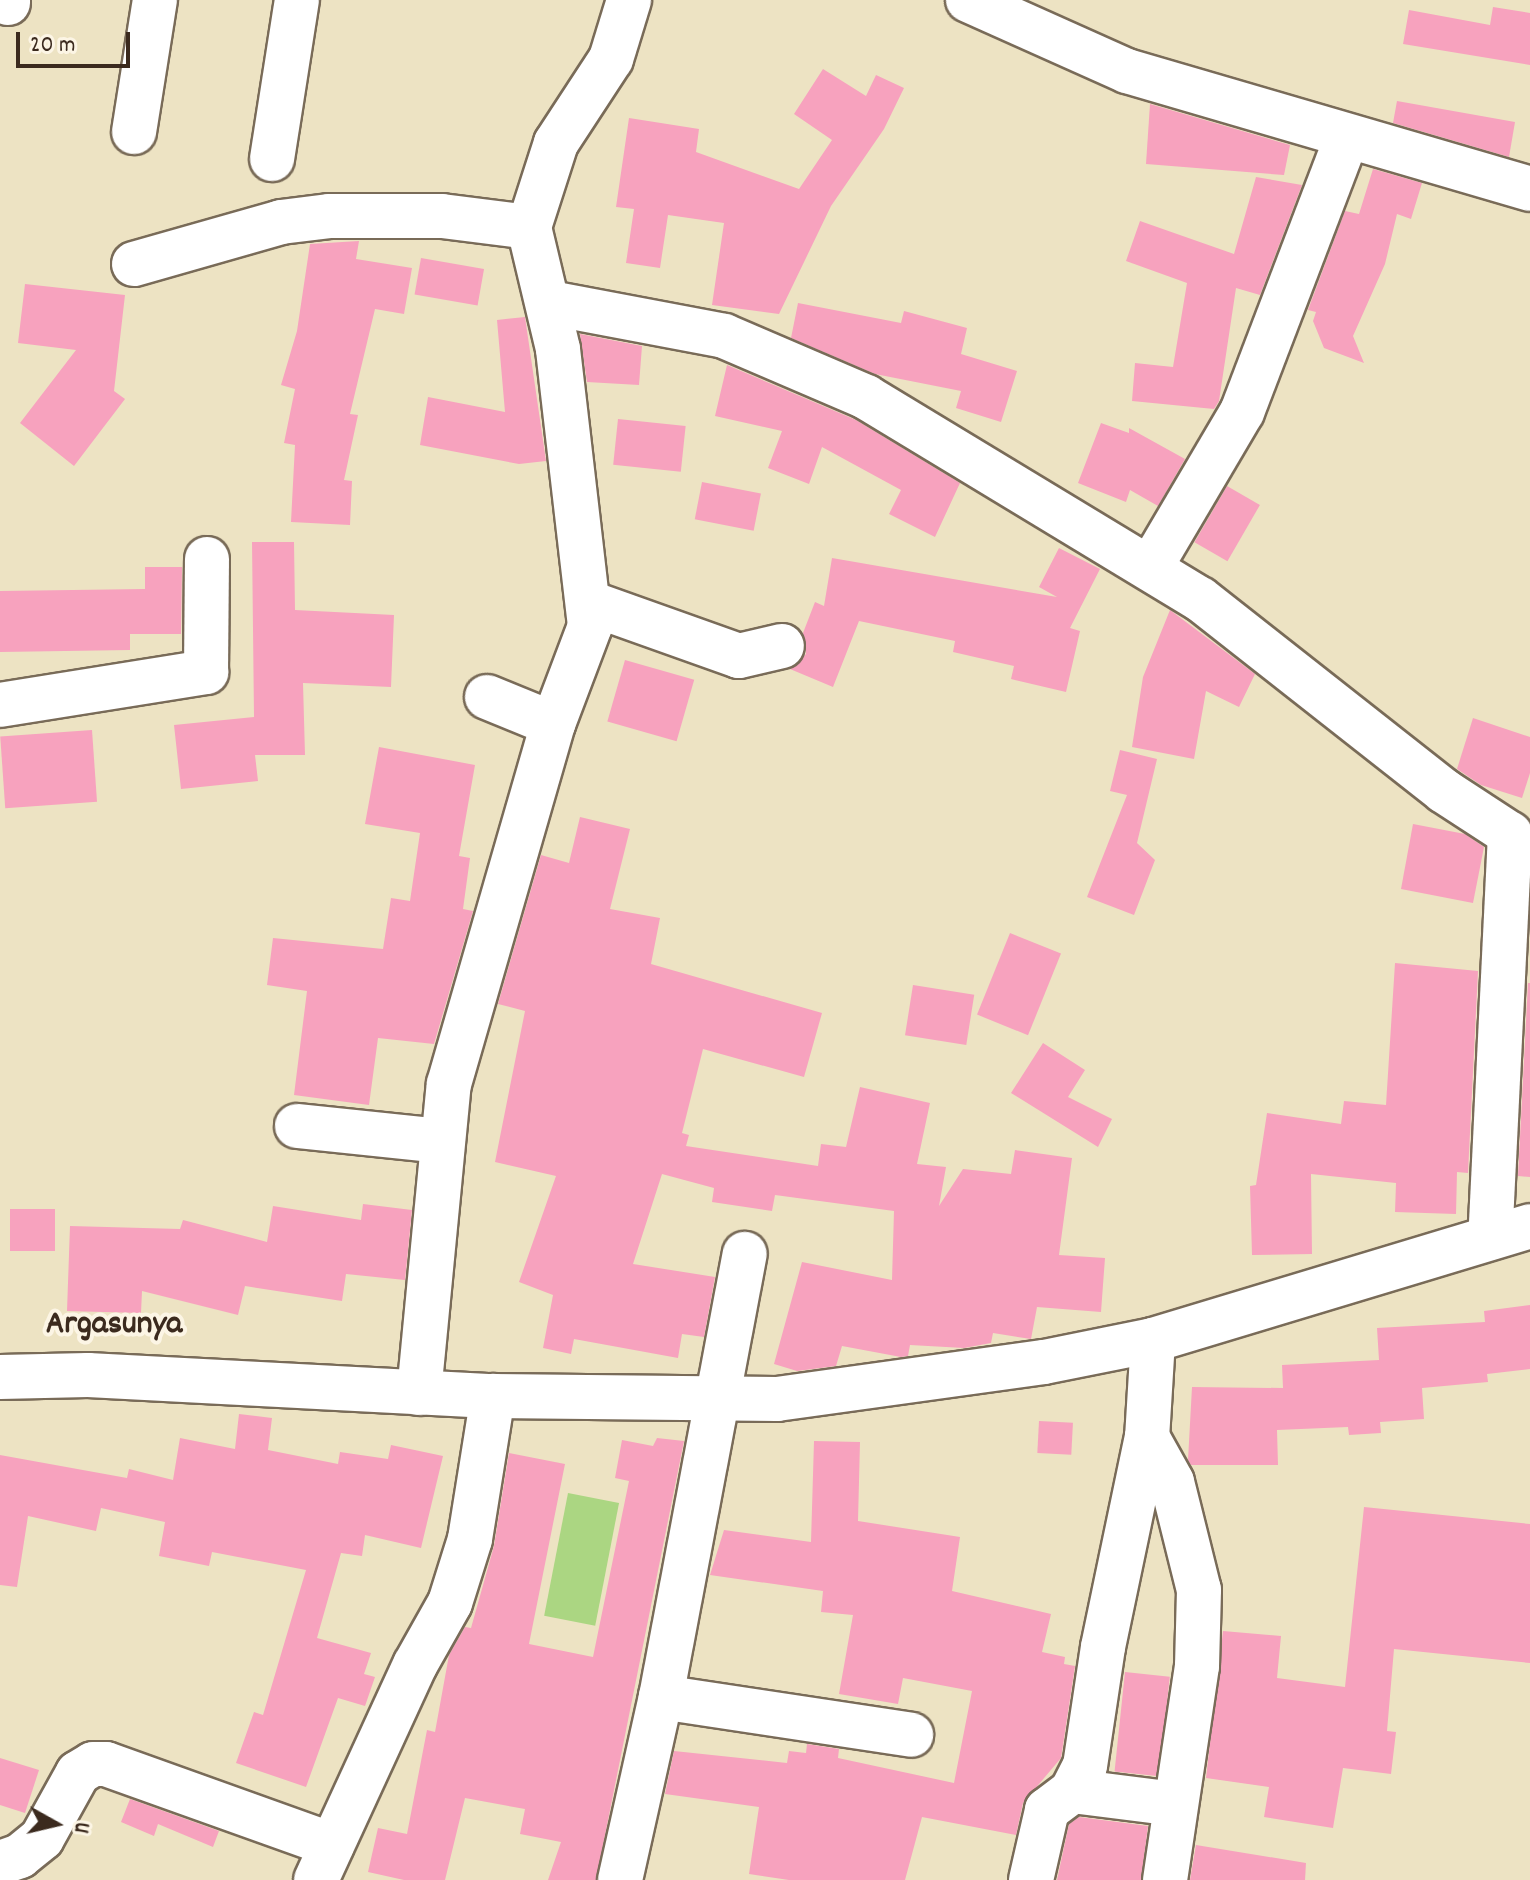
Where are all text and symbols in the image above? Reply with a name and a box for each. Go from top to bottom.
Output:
scale bar [20,16,134,66]
text: 20 m [30,29,76,63]
district label: Argasunya [46,1306,182,1346]
north arrow [16,1784,96,1864]
text: U [64,1820,96,1835]

